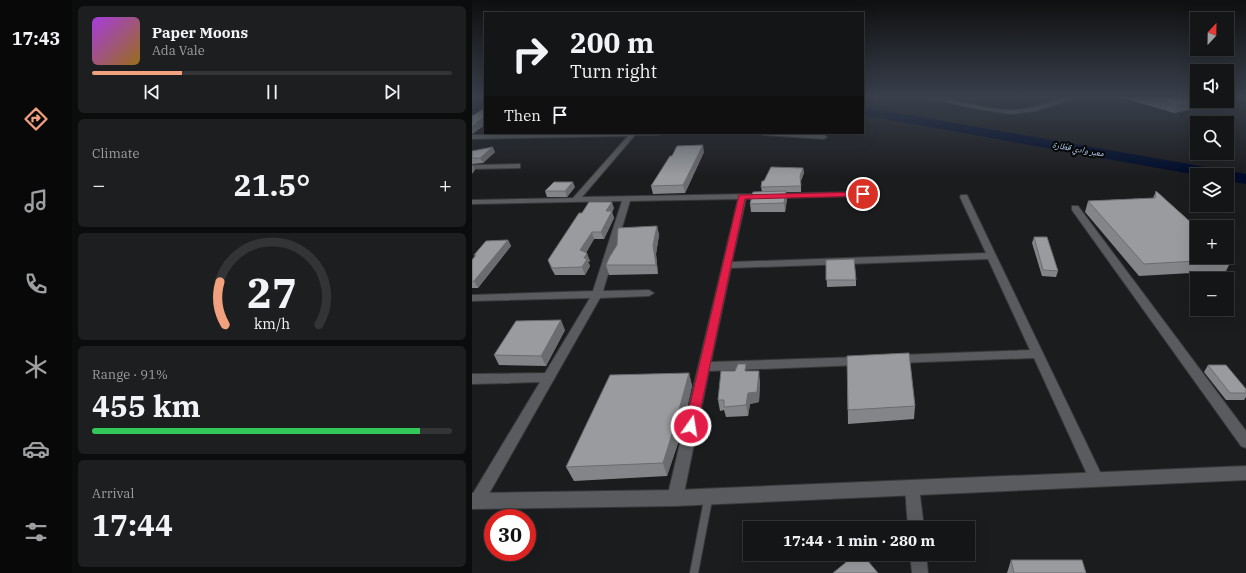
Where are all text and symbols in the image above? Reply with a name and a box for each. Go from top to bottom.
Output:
north arrow [1190,12,1234,56]
map controls [1190,12,1234,316]
text: Paper Moons [152,23,248,42]
text: 200 m [570,24,654,61]
text: 17:43 [12,27,60,50]
icon: right [504,28,556,80]
text: Ada Vale [152,42,205,59]
text: Turn right [570,60,657,83]
button: sound [1190,64,1234,108]
icon: previous [141,81,163,103]
icon: pause [261,81,283,103]
icon: next [381,81,403,103]
icon: arrive [549,104,571,126]
icon: directions [22,105,50,133]
text: Then [504,106,541,125]
button: search [1190,116,1234,160]
water label: معبر وادي قطّارة [1051,139,1106,161]
text: Climate [92,145,139,162]
text: 21.5° [234,165,310,204]
button: layers [1190,168,1234,212]
text: − [92,170,105,199]
text: + [439,170,452,199]
pin [846,177,880,211]
icon: arrive [852,183,874,205]
icon: music [22,187,50,215]
button: + [1190,220,1234,264]
text: 27 [247,264,297,318]
icon: phone [22,270,50,298]
button: − [1190,272,1234,316]
text: km/h [254,313,290,332]
icon: climate [22,353,50,381]
text: Range · 91% [92,366,168,383]
text: 455 km [92,386,201,425]
position arrow [670,405,712,447]
icon: car [22,435,50,463]
text: Arrival [92,485,134,502]
text: 17:44 [92,505,173,544]
speed limit sign: 30 [484,509,536,561]
icon: filters [22,518,50,546]
text: 17:44 · 1 min · 280 m [783,531,935,550]

